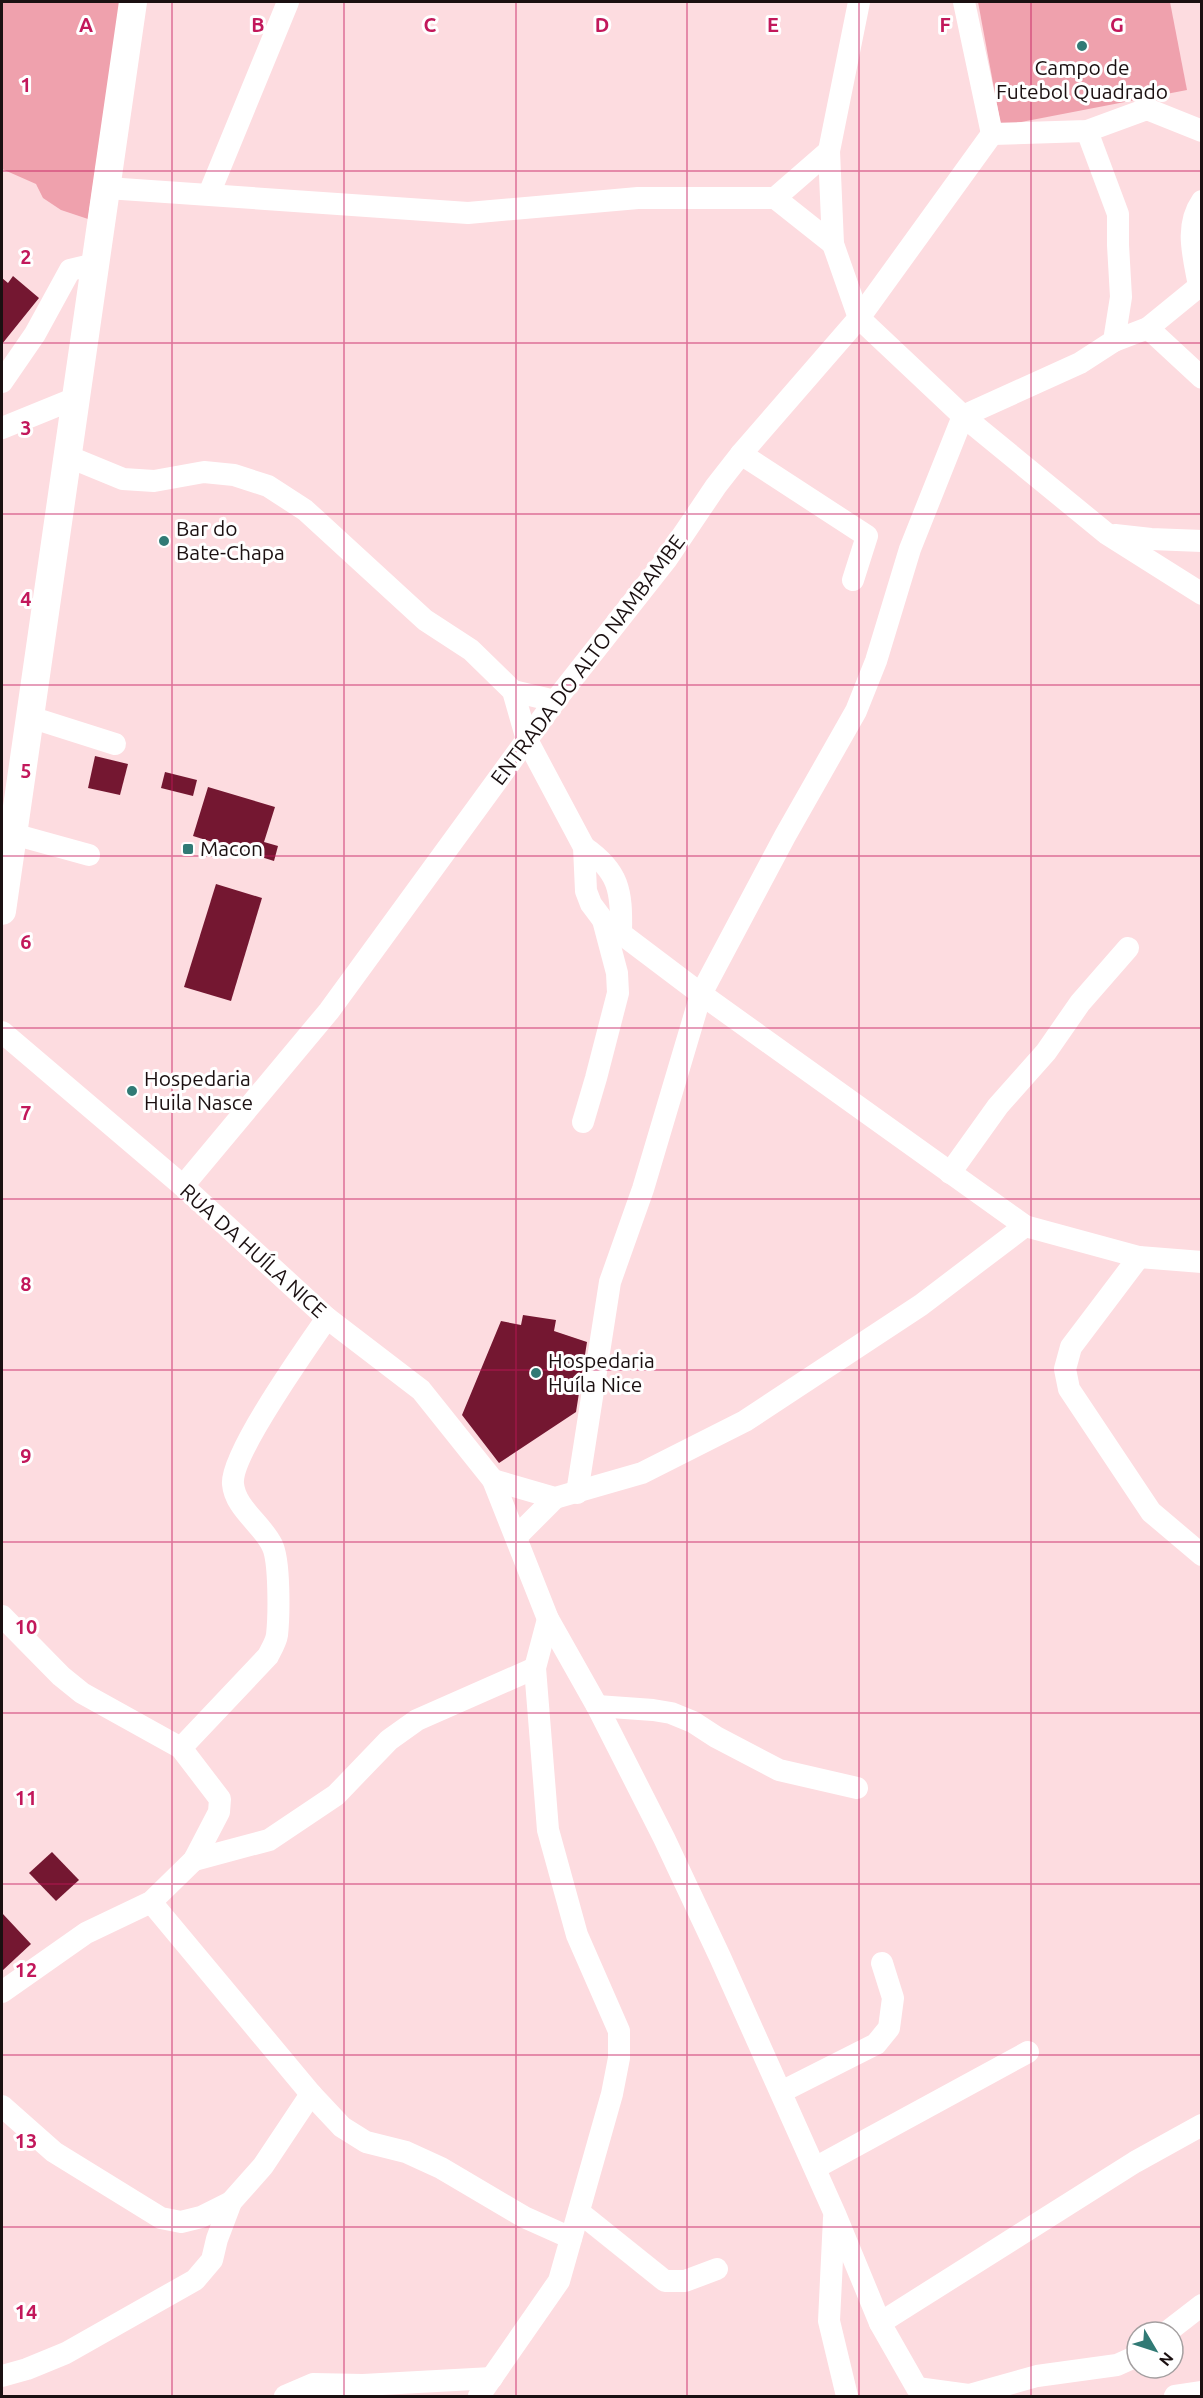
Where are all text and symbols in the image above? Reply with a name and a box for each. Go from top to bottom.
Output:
text: A [79,13,93,36]
text: B [251,13,265,36]
text: C [424,13,437,36]
text: D [595,13,609,36]
text: E [767,13,779,36]
text: F [939,13,951,36]
text: G [1110,13,1124,36]
marker: Campo de Futebol Quadrado [1075,39,1089,53]
place label: Campo de Futebol Quadrado [996,55,1168,103]
text: 1 [20,73,32,96]
text: 2 [20,245,32,268]
text: 3 [20,416,32,439]
place label: Bar do Bate-Chapa [176,516,285,564]
street label: ENTRADA DO ALTO NAMBAMBE [485,530,689,789]
marker: Bar do Bate-Chapa [157,534,171,548]
text: 4 [20,587,32,610]
text: 5 [20,759,32,782]
place label: Macon [200,836,263,860]
marker: Macon [181,842,195,856]
text: 6 [20,930,32,953]
place label: Hospedaria Huila Nasce [144,1066,253,1114]
marker: Hospedaria Huila Nasce [125,1084,139,1098]
text: 7 [20,1101,32,1124]
street label: RUA DA HUÍLA NICE [176,1178,332,1322]
text: 8 [20,1272,32,1295]
place label: Hospedaria Huíla Nice [548,1348,655,1396]
marker: Hospedaria Huíla Nice [529,1366,543,1380]
text: 9 [20,1444,32,1467]
text: 10 [15,1615,37,1638]
text: 11 [15,1786,37,1809]
text: 12 [15,1958,37,1981]
text: 13 [15,2129,37,2152]
text: 14 [15,2300,37,2323]
north arrow [1125,2320,1185,2380]
text: N [1156,2349,1177,2370]

